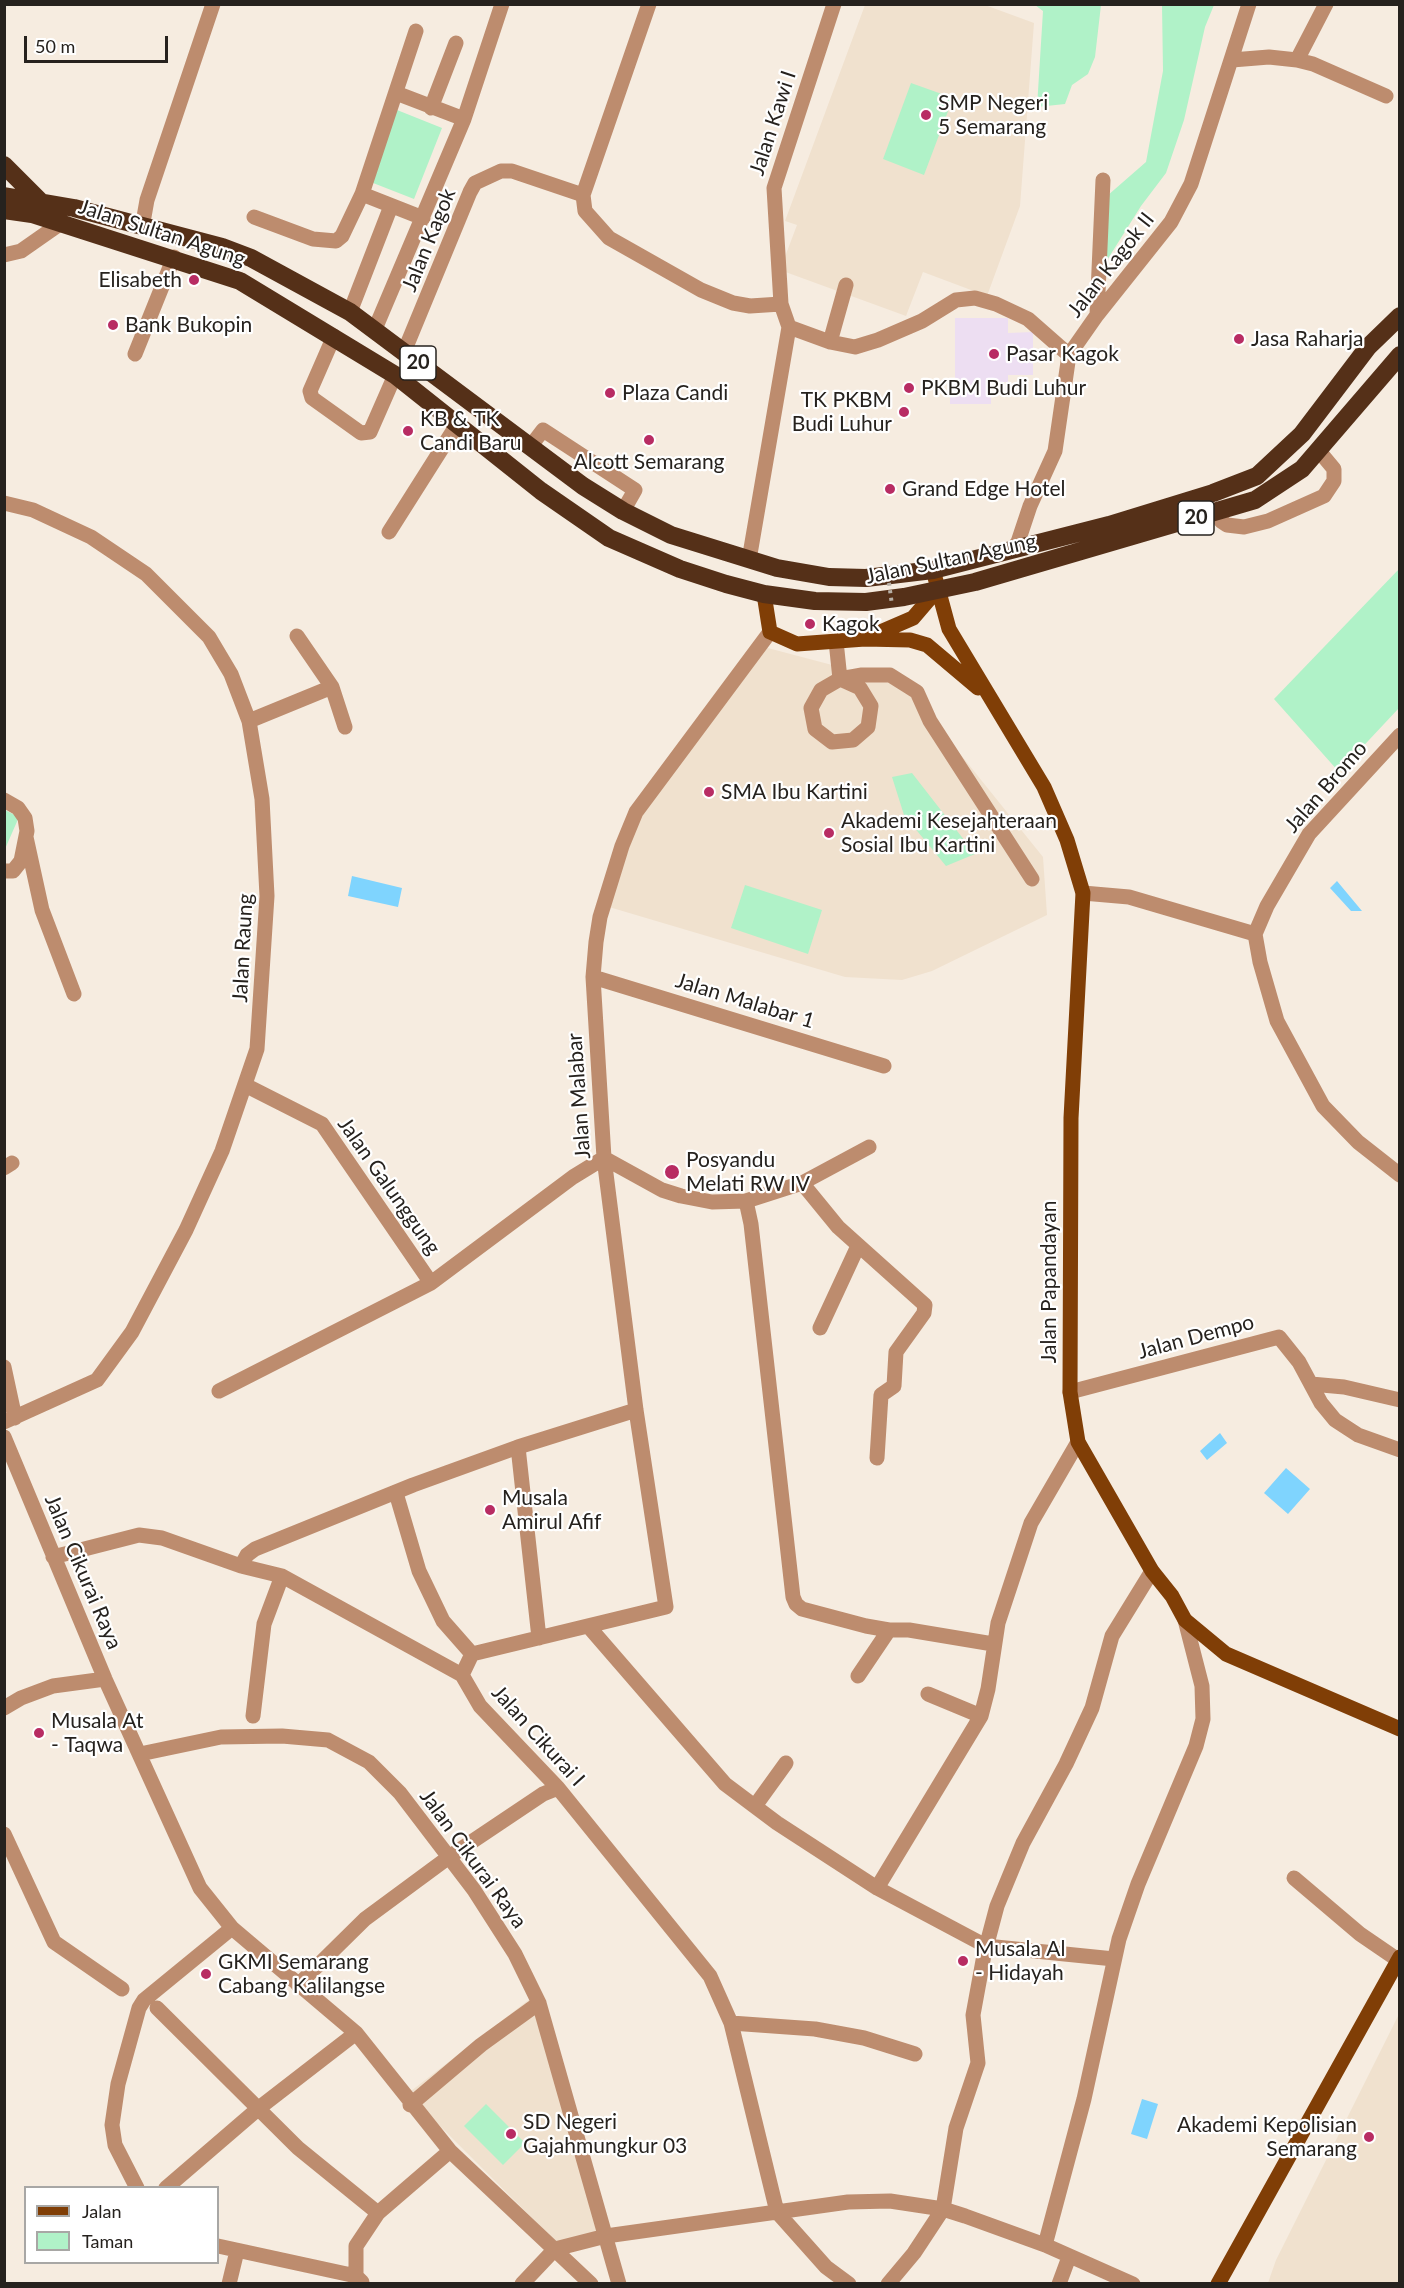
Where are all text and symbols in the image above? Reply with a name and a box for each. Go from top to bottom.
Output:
scale bar [27,24,171,62]
text: 50 m [35,35,75,57]
street label: Jalan Kawi I [744,68,802,178]
place label: SMP Negeri 5 Semarang [938,90,1048,140]
marker: SMP Negeri 5 Semarang [919,108,933,122]
street label: Jalan Kagok [397,185,461,295]
street label: Jalan Sultan Agung [75,194,249,272]
street label: Jalan Kagok II [1062,208,1160,322]
place label: Elisabeth [98,267,182,293]
marker: Elisabeth [187,273,201,287]
place label: Bank Bukopin [125,312,252,338]
marker: Bank Bukopin [106,318,120,332]
place label: Jasa Raharja [1251,326,1364,352]
marker: Jasa Raharja [1232,332,1246,346]
place label: Pasar Kagok [1006,341,1119,367]
road number: 20 [400,346,436,380]
marker: Pasar Kagok [987,347,1001,361]
place label: PKBM Budi Luhur [921,375,1086,401]
place label: Plaza Candi [622,380,728,406]
marker: PKBM Budi Luhur [902,381,916,395]
marker: Plaza Candi [603,386,617,400]
place label: TK PKBM Budi Luhur [792,387,892,437]
marker: TK PKBM Budi Luhur [897,405,911,419]
place label: KB & TK Candi Baru [420,406,522,456]
marker: KB & TK Candi Baru [401,424,415,438]
marker: Alcott Semarang [642,433,656,447]
place label: Alcott Semarang [573,449,725,475]
place label: Grand Edge Hotel [902,476,1066,502]
marker: Grand Edge Hotel [883,482,897,496]
road number: 20 [1178,501,1214,535]
street label: Jalan Sultan Agung [863,529,1039,589]
place label: Kagok [822,611,880,637]
marker: Kagok [803,617,817,631]
street label: Jalan Bromo [1279,736,1373,838]
place label: SMA Ibu Kartini [721,779,868,805]
marker: SMA Ibu Kartini [702,785,716,799]
place label: Akademi Kesejahteraan Sosial Ibu Kartini [841,808,1057,858]
marker: Akademi Kesejahteraan Sosial Ibu Kartini [822,826,836,840]
street label: Jalan Raung [228,893,258,1003]
street label: Jalan Malabar 1 [673,968,817,1034]
street label: Jalan Malabar [562,1032,596,1160]
street label: Jalan Galunggung [332,1113,446,1259]
place label: Posyandu Melati RW IV [686,1147,810,1197]
marker: Posyandu Melati RW IV [663,1163,681,1181]
street label: Jalan Papandayan [1036,1201,1062,1363]
street label: Jalan Dempo [1135,1309,1257,1365]
place label: Musala Amirul Afif [502,1485,601,1535]
street label: Jalan Cikurai Raya [39,1491,127,1653]
marker: Musala Amirul Afif [483,1503,497,1517]
street label: Jalan Cikurai I [486,1680,590,1792]
place label: Musala At - Taqwa [51,1708,143,1758]
marker: Musala At - Taqwa [32,1726,46,1740]
street label: Jalan Cikurai Raya [414,1785,532,1933]
place label: Musala Al - Hidayah [975,1936,1065,1986]
place label: GKMI Semarang Cabang Kalilangse [218,1949,385,1999]
marker: Musala Al - Hidayah [956,1954,970,1968]
marker: GKMI Semarang Cabang Kalilangse [199,1967,213,1981]
place label: SD Negeri Gajahmungkur 03 [523,2109,687,2159]
place label: Akademi Kepolisian Semarang [1177,2112,1357,2162]
marker: SD Negeri Gajahmungkur 03 [504,2127,518,2141]
marker: Akademi Kepolisian Semarang [1362,2130,1376,2144]
legend [24,2186,219,2264]
text: Jalan [82,2200,121,2222]
text: Taman [82,2230,133,2252]

